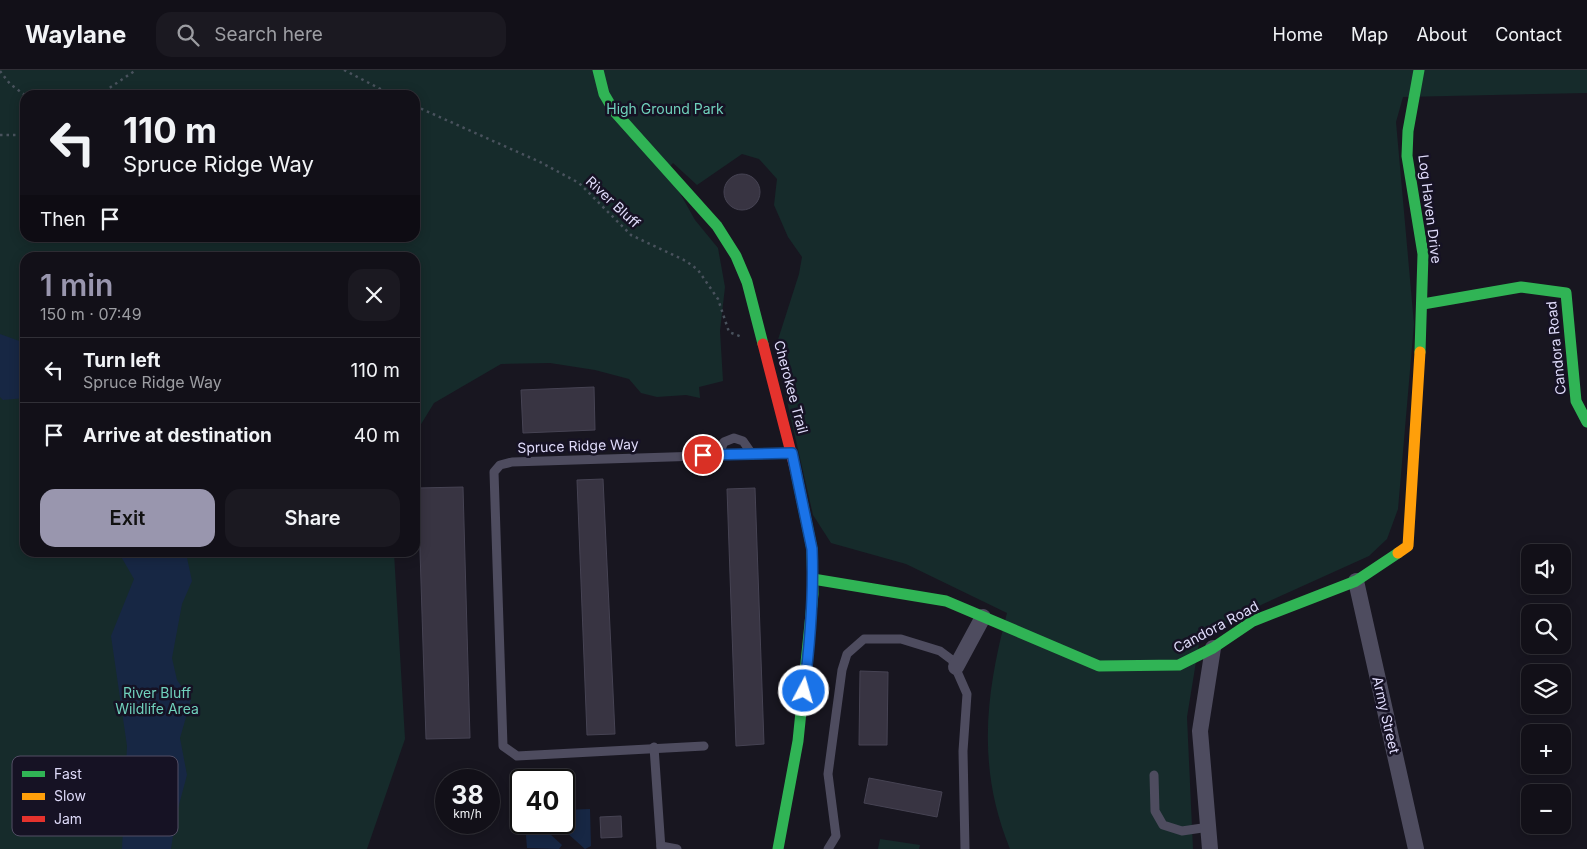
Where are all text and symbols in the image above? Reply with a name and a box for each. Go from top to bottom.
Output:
search box [156,12,506,57]
text: Waylane [25,20,126,49]
icon: search [174,21,202,49]
text: Search here [214,23,323,46]
text: Home [1273,24,1323,45]
text: Map [1351,24,1388,45]
text: About [1416,24,1467,45]
text: Contact [1495,24,1562,45]
park label: High Ground Park [606,100,724,117]
text: 110 m [123,109,217,151]
icon: left [40,110,105,175]
text: Spruce Ridge Way [123,151,314,177]
street label: Log Haven Drive [1415,154,1446,264]
street label: River Bluff [583,172,644,231]
icon: arrive [96,205,124,233]
text: Then [40,208,86,231]
text: 1 min [40,267,113,303]
button: close [348,269,400,321]
street label: Candora Road [1542,300,1569,396]
text: 150 m · 07:49 [40,304,142,324]
street label: Cherokee Trail [771,338,812,435]
text: Turn left [83,349,161,372]
icon: left [40,356,68,384]
text: 110 m [351,359,400,382]
text: Spruce Ridge Way [83,372,222,392]
icon: arrive [40,421,68,449]
text: Arrive at destination [83,424,272,447]
text: 40 m [354,424,400,447]
pin [682,434,724,476]
street label: Spruce Ridge Way [517,435,639,456]
icon: arrive [689,441,717,469]
button: Exit [40,489,215,547]
button: Share [225,489,400,547]
map controls [1521,544,1571,834]
button: sound [1521,544,1571,594]
street label: Candora Road [1170,597,1261,656]
button: search [1521,604,1571,654]
position arrow [777,664,829,716]
button: layers [1521,664,1571,714]
street label: Army Street [1369,675,1404,755]
park label: River Bluff Wildlife Area [115,684,199,717]
button: + [1521,724,1571,774]
legend [12,756,178,836]
text: Fast [54,765,82,782]
speed limit sign: 40 [510,769,575,834]
text: 38 [451,780,484,810]
button: − [1521,784,1571,834]
text: Slow [54,787,86,804]
text: km/h [453,806,482,821]
text: Jam [54,810,82,827]

